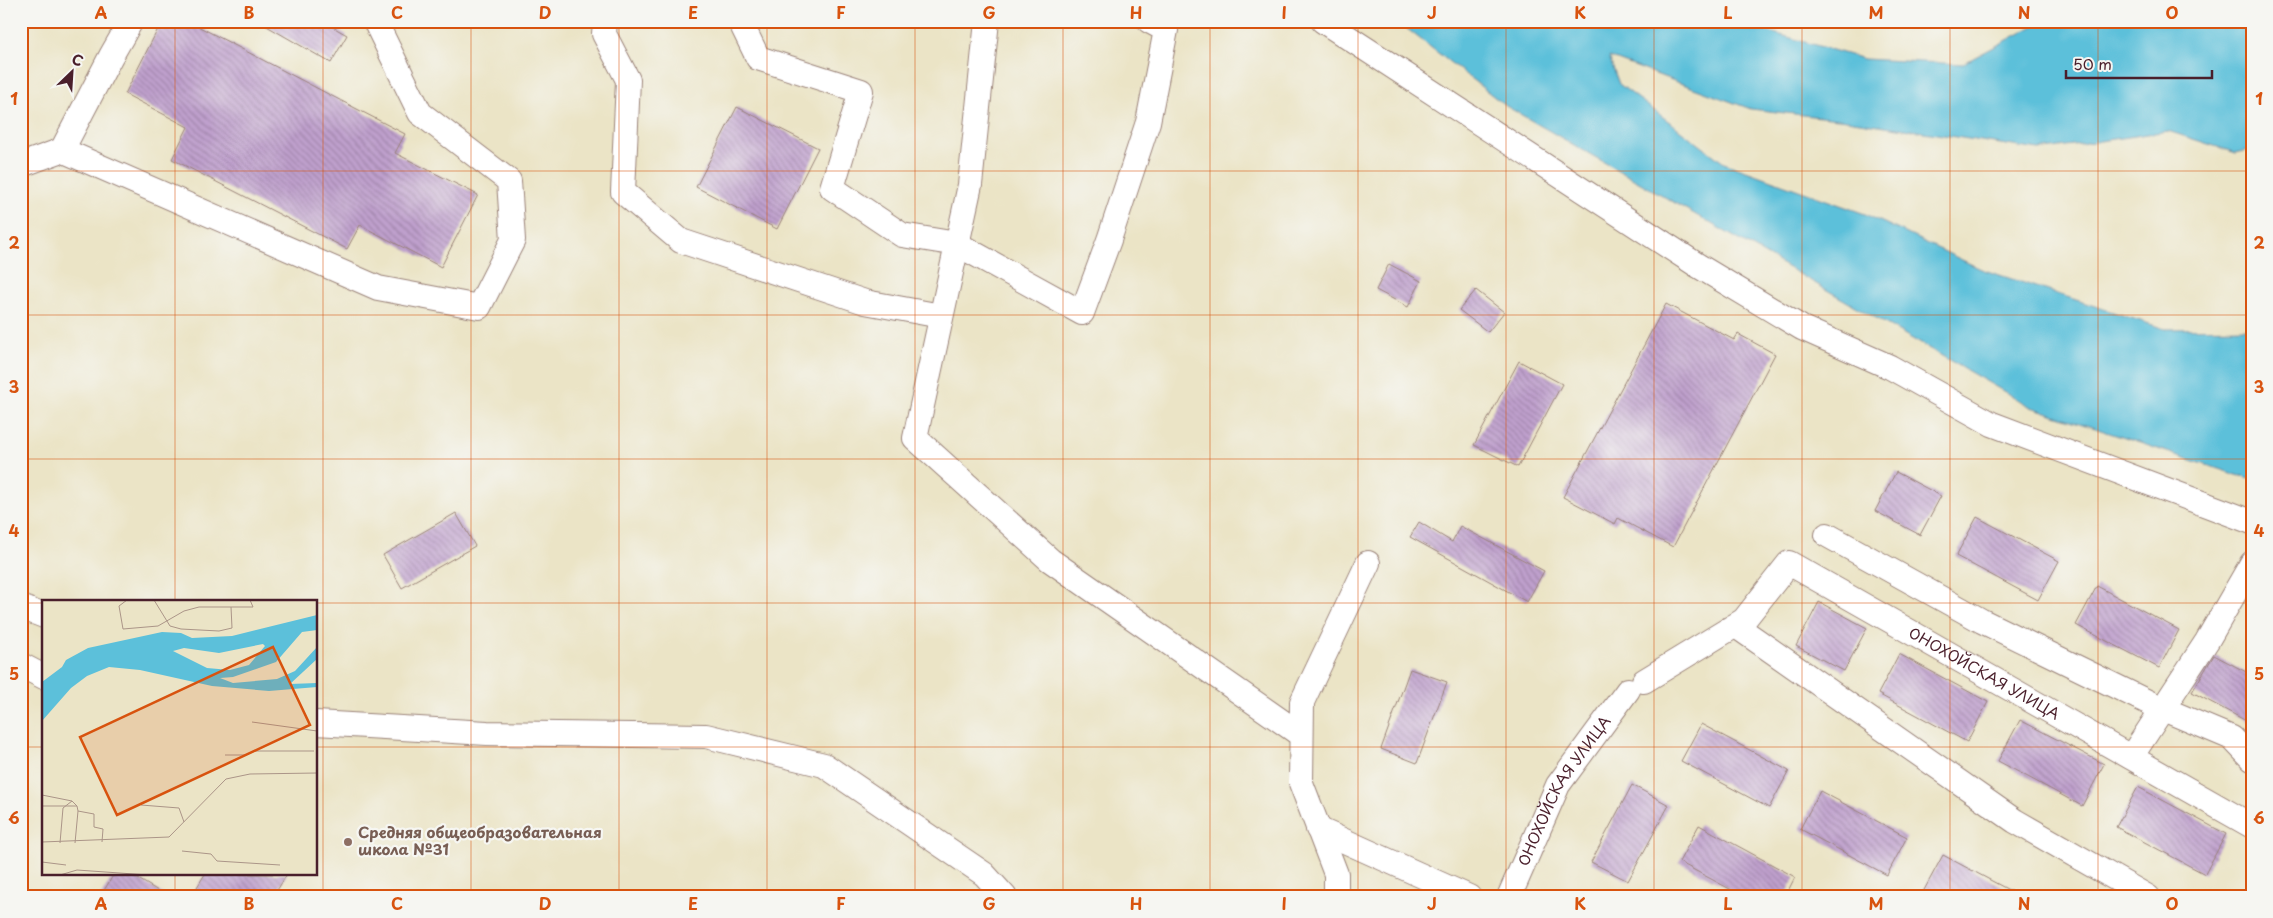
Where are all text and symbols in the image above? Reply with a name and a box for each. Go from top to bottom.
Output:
text: A [95,0,108,24]
text: B [244,0,255,24]
text: C [391,0,403,24]
text: D [539,0,551,24]
text: E [688,0,698,24]
text: F [836,0,846,24]
text: G [982,0,996,24]
text: H [1130,0,1142,24]
text: I [1281,0,1287,24]
text: J [1427,0,1437,24]
text: K [1574,0,1586,24]
text: L [1723,0,1733,24]
text: M [1868,0,1884,24]
text: N [2018,0,2030,24]
text: O [2166,0,2179,24]
north arrow [48,48,98,98]
text: С [68,48,87,72]
scale bar [2066,48,2212,80]
text: 50 m [2073,52,2112,75]
text: 1 [10,86,18,110]
text: 1 [2255,86,2263,110]
text: 2 [8,230,20,254]
text: 2 [2253,230,2265,254]
text: 3 [9,374,19,398]
text: 3 [2254,374,2264,398]
text: 4 [9,518,20,542]
text: 4 [2254,518,2265,542]
inset map [42,600,318,876]
street label: ОНОХОЙСКАЯ УЛИЦА [1905,620,2065,725]
text: 5 [9,661,19,685]
text: 5 [2254,661,2264,685]
street label: ОНОХОЙСКАЯ УЛИЦА [1511,710,1615,869]
text: 6 [8,805,20,829]
text: 6 [2253,805,2265,829]
place label: Средняя общеобразовательная школа №31 [358,820,602,860]
marker: Средняя общеобразовательная школа №31 [342,836,354,848]
text: A [95,891,108,915]
text: B [244,891,255,915]
text: C [391,891,403,915]
text: D [539,891,551,915]
text: E [688,891,698,915]
text: F [836,891,846,915]
text: G [982,891,996,915]
text: H [1130,891,1142,915]
text: I [1281,891,1287,915]
text: J [1427,891,1437,915]
text: K [1574,891,1586,915]
text: L [1723,891,1733,915]
text: M [1868,891,1884,915]
text: N [2018,891,2030,915]
text: O [2166,891,2179,915]

